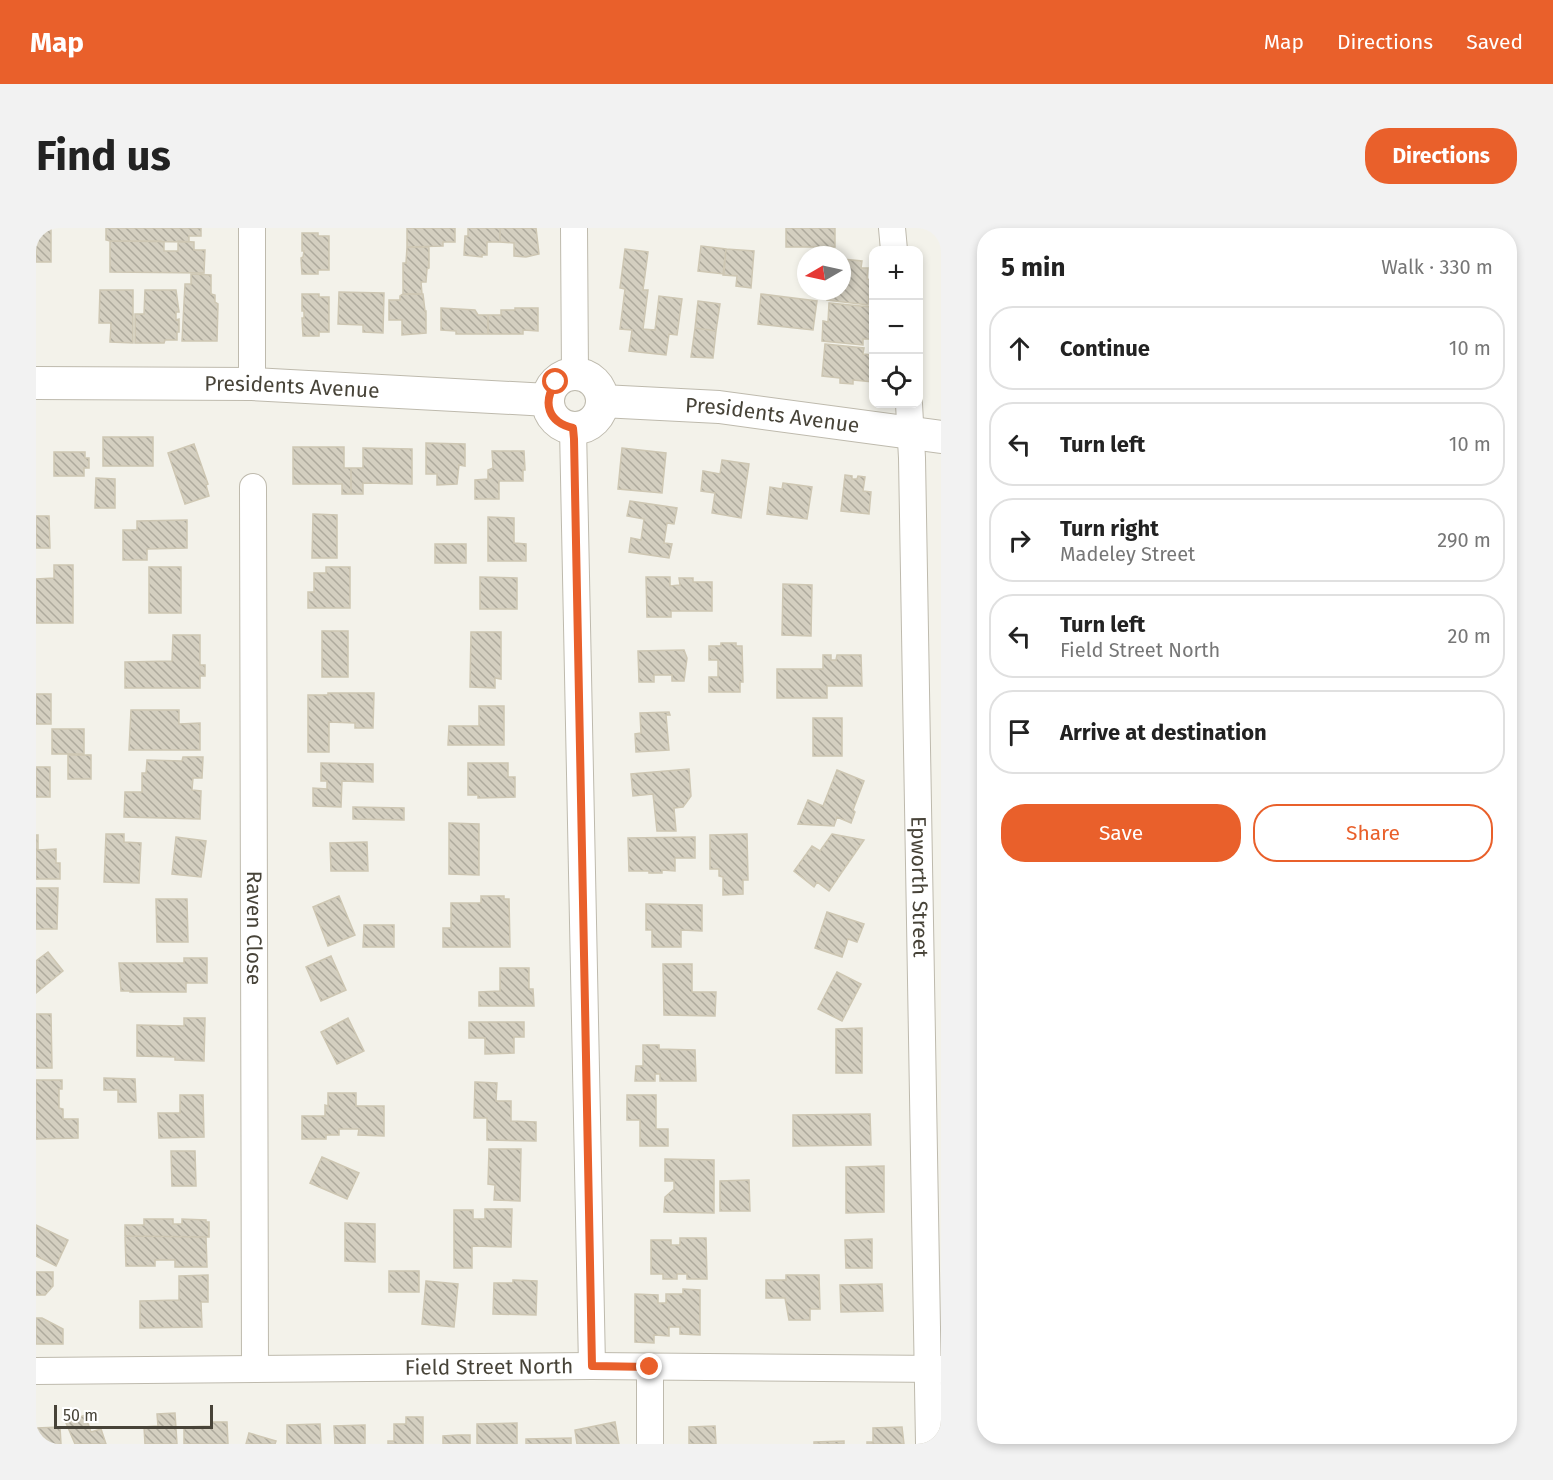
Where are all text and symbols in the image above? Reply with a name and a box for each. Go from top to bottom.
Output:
text: Map [30,26,84,59]
text: Map [1264,29,1304,55]
text: Directions [1337,29,1433,55]
text: Saved [1466,29,1523,55]
button: Directions [1365,128,1517,184]
text: Find us [36,131,171,181]
north arrow [797,246,851,300]
map controls [869,246,923,408]
button: + [869,246,923,300]
text: 5 min [1001,252,1065,283]
text: Walk · 330 m [1381,255,1493,279]
button: − [869,300,923,354]
icon: ahead [1003,332,1036,365]
text: Continue [1060,335,1150,362]
text: 10 m [1449,336,1491,360]
button: locate [869,354,923,408]
route start [542,368,568,394]
street label: Presidents Avenue [204,371,380,404]
street label: Presidents Avenue [684,392,861,439]
icon: left [1003,428,1036,461]
text: Turn left [1060,431,1145,458]
text: 10 m [1449,432,1491,456]
text: Turn right [1060,515,1159,542]
icon: right [1003,524,1036,557]
text: 290 m [1437,528,1491,552]
text: Madeley Street [1060,542,1195,566]
text: Turn left [1060,611,1145,638]
icon: left [1003,620,1036,653]
text: 20 m [1448,624,1491,648]
text: Field Street North [1060,638,1220,662]
icon: arrive [1003,716,1036,749]
text: Arrive at destination [1060,719,1267,746]
button: Save [1001,804,1241,862]
button: Share [1253,804,1493,862]
street label: Epworth Street [905,816,934,958]
street label: Raven Close [241,871,267,985]
street label: Field Street North [405,1353,573,1381]
route end [636,1353,662,1379]
scale bar [54,1402,213,1430]
text: 50 m [63,1406,98,1425]

